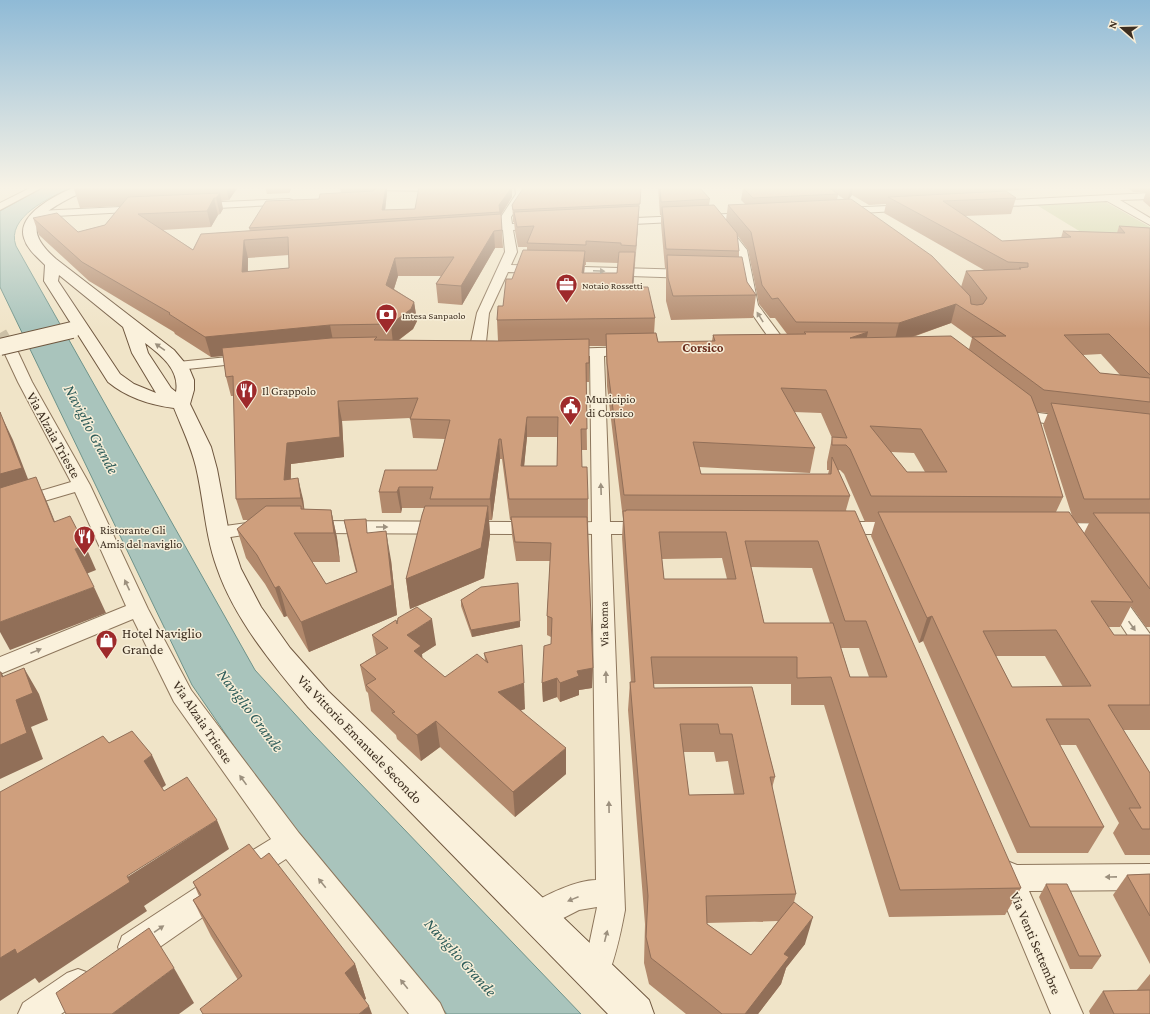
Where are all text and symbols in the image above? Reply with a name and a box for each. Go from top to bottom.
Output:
north arrow [1102,8,1142,48]
text: N [1106,19,1120,30]
one-way arrow [593,268,606,274]
office icon: Notaio Rossetti [554,272,580,305]
place label: Notaio Rossetti [582,280,643,291]
bank icon: Intesa Sanpaolo [374,302,400,335]
place label: Intesa Sanpaolo [402,310,466,321]
one-way arrow [756,311,763,323]
district label: Corsico [682,340,724,355]
one-way arrow [155,343,165,351]
restaurant icon: Il Grappolo [233,378,259,411]
water label: Naviglio Grande [60,382,122,477]
place label: Il Grappolo [262,384,316,398]
street label: Via Alzaia Trieste [24,389,84,481]
place label: Municipio di Corsico [586,392,635,420]
public building icon: Municipio di Corsico [558,393,584,426]
one-way arrow [598,482,604,495]
place label: Ristorante Gli Amis del naviglio [100,523,182,551]
restaurant icon: Ristorante Gli Amis del naviglio [72,524,98,557]
one-way arrow [376,524,389,530]
one-way arrow [124,579,130,590]
street label: Via Roma [597,601,611,647]
one-way arrow [1128,621,1136,631]
place label: Hotel Naviglio Grande [122,625,202,657]
shop icon: Hotel Naviglio Grande [93,628,119,661]
one-way arrow [31,648,42,654]
water label: Naviglio Grande [213,666,287,755]
street label: Via Vittorio Emanuele Secondo [294,671,426,807]
one-way arrow [602,671,609,683]
street label: Via Alzaia Trieste [170,678,236,766]
one-way arrow [239,774,248,785]
one-way arrow [605,801,612,813]
one-way arrow [1104,874,1117,880]
one-way arrow [318,877,327,888]
street label: Via Venti Settembre [1007,889,1065,997]
one-way arrow [567,897,579,903]
water label: Naviglio Grande [421,915,500,1000]
one-way arrow [154,925,164,933]
one-way arrow [604,930,610,943]
one-way arrow [400,978,409,989]

